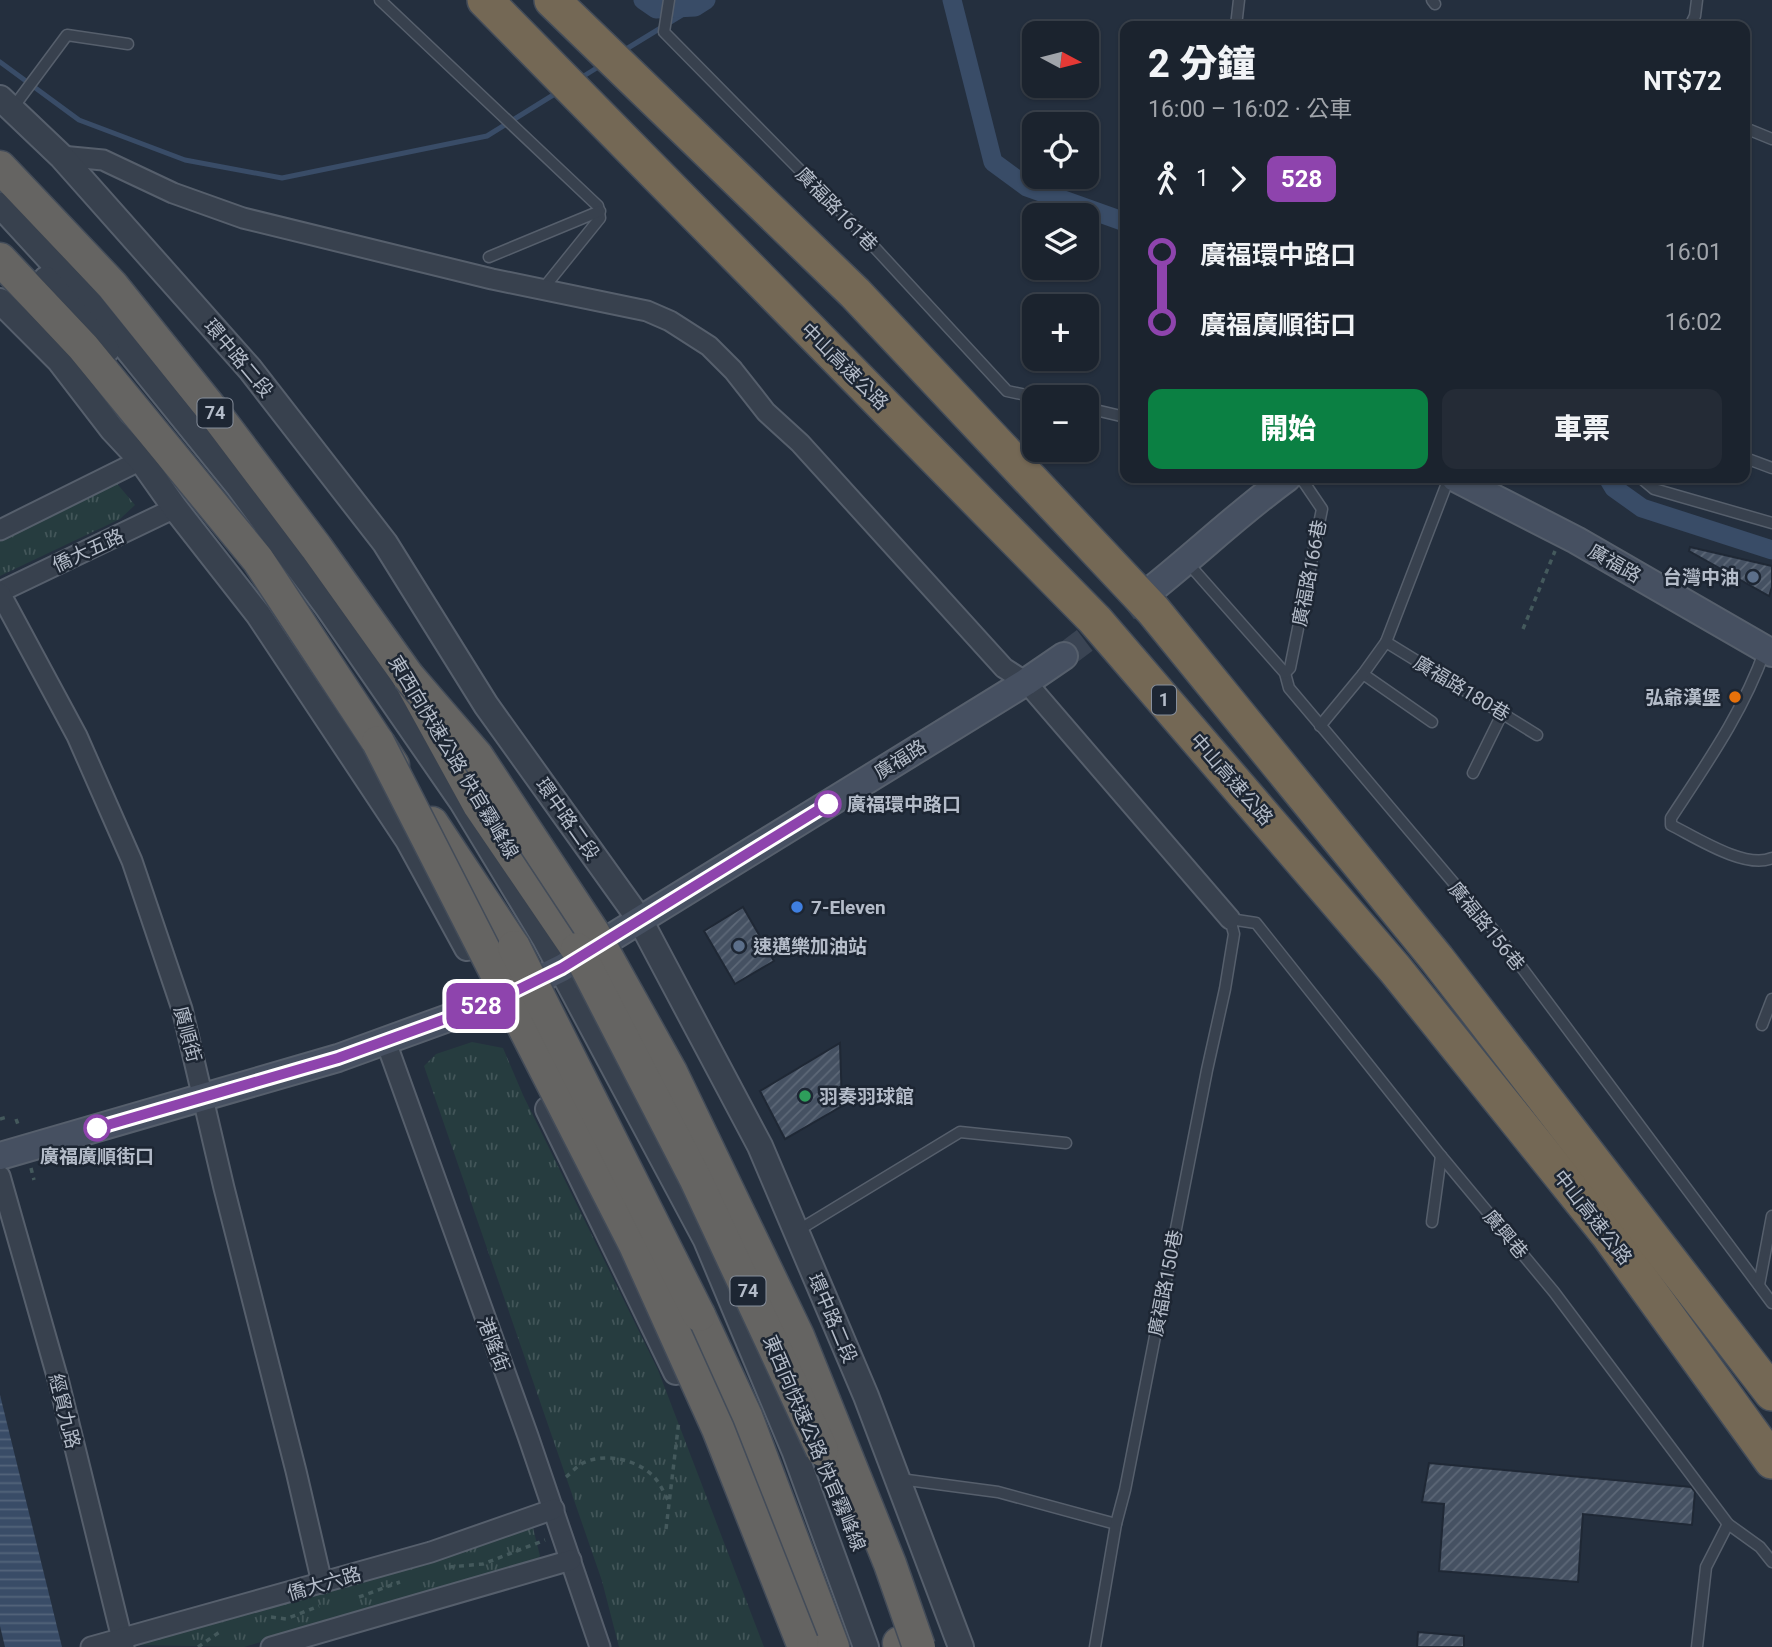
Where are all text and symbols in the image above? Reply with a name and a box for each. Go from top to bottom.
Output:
north arrow [1022,21,1099,98]
map controls [1022,21,1099,462]
text: 2 分鐘 [1148,42,1255,86]
text: NT$72 [1643,66,1722,96]
text: 16:00 – 16:02 · 公車 [1148,96,1352,123]
button: locate [1022,112,1099,189]
icon: walk [1148,160,1186,198]
icon: forward [1219,160,1257,198]
street label: 廣福路161巷 [791,162,882,256]
text: 1 [1196,165,1209,192]
text: 528 [1281,165,1322,193]
button: layers [1022,203,1099,280]
text: 16:01 [1665,239,1722,266]
text: 廣福環中路口 [1200,240,1356,270]
button: + [1022,294,1099,371]
text: 16:02 [1665,309,1722,336]
text: 廣福廣順街口 [1200,310,1356,340]
street label: 環中路二段 [199,315,278,402]
street label: 中山高速公路 [796,318,893,415]
button: − [1022,385,1099,462]
button: 開始 [1148,389,1428,469]
button: 車票 [1442,389,1722,469]
road number: 74 [198,398,232,428]
street label: 廣福路166巷 [1288,518,1331,628]
street label: 僑大五路 [49,524,128,577]
street label: 廣福路 [1584,539,1645,588]
place label: 台灣中油 [1663,566,1739,589]
marker: 台灣中油 [1745,569,1761,585]
street label: 廣福路180巷 [1410,651,1514,726]
street label: 東西向快速公路 快官霧峰線 [384,652,523,863]
road number: 1 [1152,686,1176,714]
place label: 弘爺漢堡 [1645,686,1721,709]
marker: 弘爺漢堡 [1727,689,1743,705]
street label: 中山高速公路 [1186,729,1278,830]
street label: 廣福路 [870,735,931,784]
street label: 環中路二段 [531,774,604,865]
marker: 廣福環中路口 [815,791,841,817]
place label: 廣福環中路口 [847,793,961,816]
street label: 廣福路156巷 [1444,877,1530,976]
place label: 7-Eleven [811,896,886,919]
marker: 7-Eleven [789,899,805,915]
place label: 速邁樂加油站 [753,935,867,958]
marker: 速邁樂加油站 [731,938,747,954]
line badge: 528 [441,983,521,1029]
text: 528 [460,992,502,1020]
street label: 廣順街 [169,1004,206,1065]
place label: 羽奏羽球館 [819,1085,914,1108]
marker: 羽奏羽球館 [797,1088,813,1104]
marker: 廣福廣順街口 [84,1115,110,1141]
place label: 廣福廣順街口 [40,1145,154,1168]
street label: 中山高速公路 [1548,1165,1637,1269]
street label: 廣興巷 [1478,1205,1533,1264]
street label: 廣福路150巷 [1144,1228,1187,1338]
street label: 環中路二段 [803,1270,862,1366]
road number: 74 [730,1276,766,1306]
street label: 港隆街 [473,1313,514,1375]
street label: 東西向快速公路 快官霧峰線 [758,1332,871,1555]
street label: 經貿九路 [44,1371,85,1451]
street label: 僑大六路 [284,1562,364,1605]

